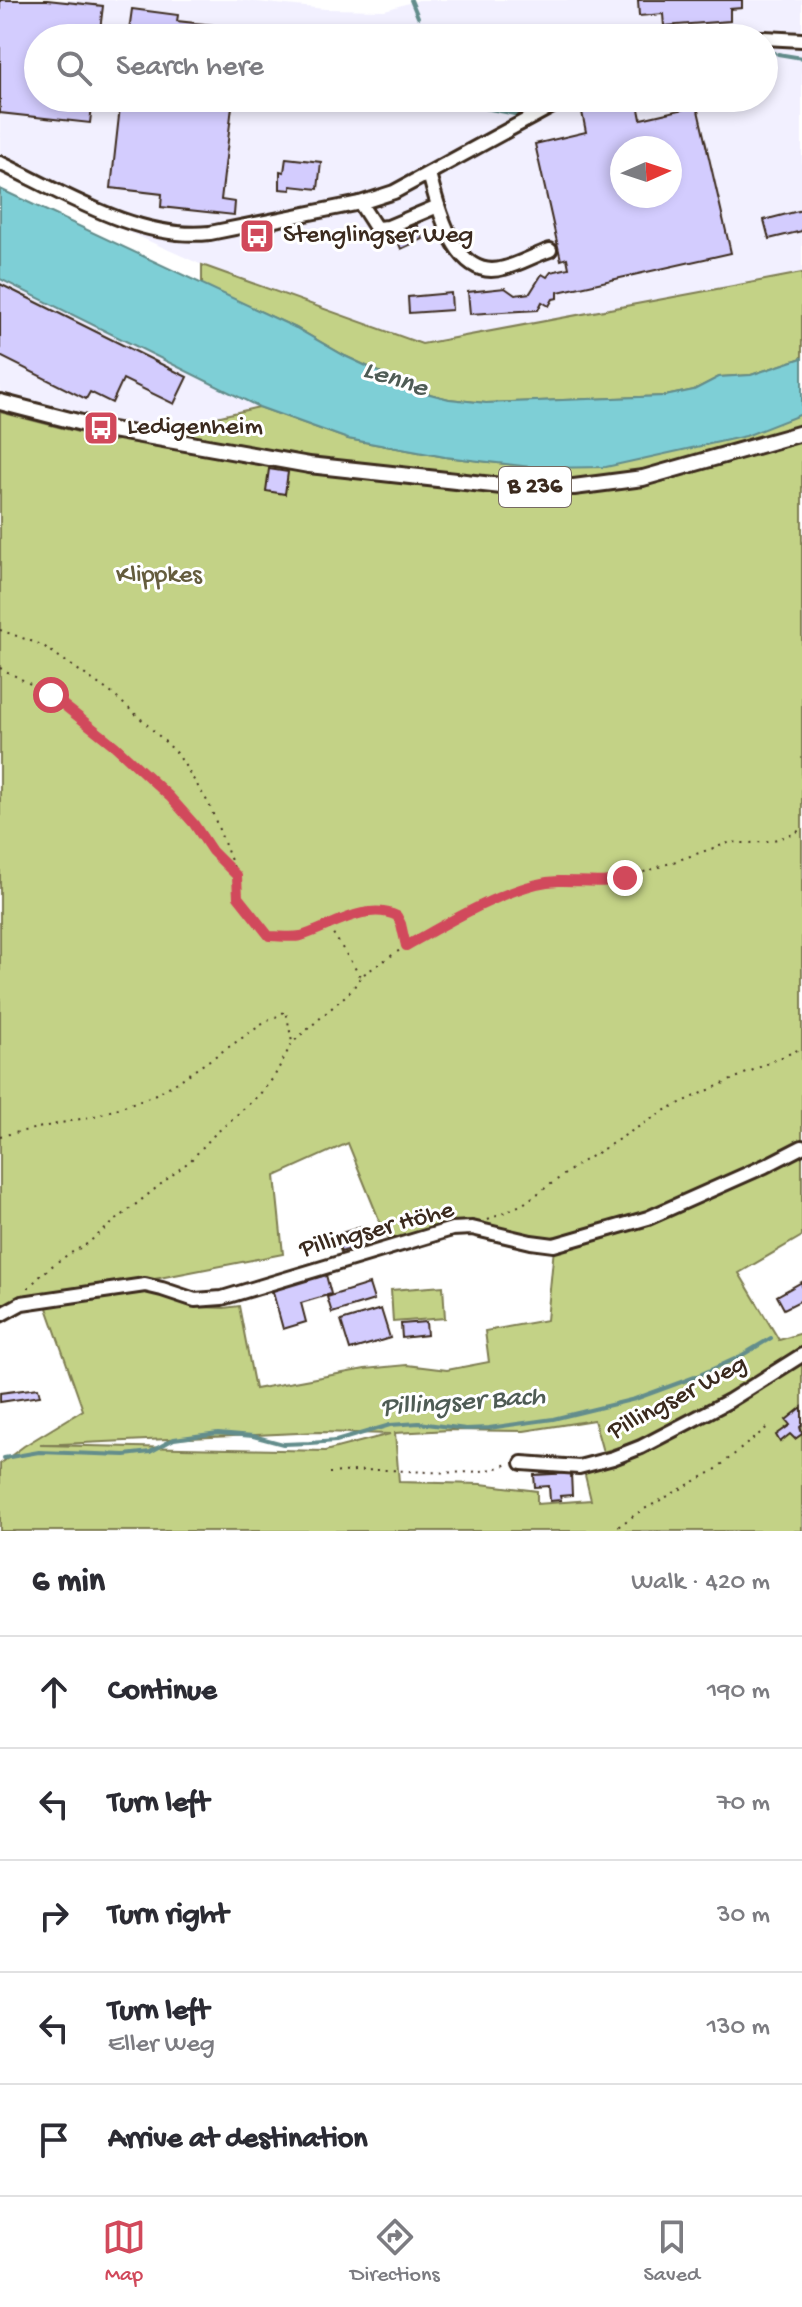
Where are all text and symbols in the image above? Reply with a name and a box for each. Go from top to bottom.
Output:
search box [24,24,778,112]
icon: search [52,46,96,90]
text: Search here [116,51,264,86]
north arrow [610,136,682,208]
bus stop icon: Stenglingser Weg [238,217,276,255]
place label: Stenglingser Weg [283,221,473,252]
water label: Lenne [359,354,433,406]
bus stop icon: Ledigenheim [82,409,120,447]
place label: Ledigenheim [127,413,263,444]
road number: B 236 [499,467,571,507]
park label: Klippkes [116,561,203,592]
route start [33,677,69,713]
route end [607,860,643,896]
street label: Pillingser Höhe [296,1195,458,1267]
street label: Pillingser Weg [602,1349,753,1449]
water label: Pillingser Bach [380,1381,547,1425]
text: 6 min [32,1563,105,1603]
text: Walk · 420 m [631,1568,770,1599]
icon: ahead [32,1670,76,1714]
text: Continue [108,1675,217,1710]
text: 190 m [707,1677,770,1708]
icon: left [32,1782,76,1826]
text: Turn left [108,1787,209,1822]
text: 70 m [717,1789,770,1820]
icon: right [32,1894,76,1938]
text: Turn right [108,1899,228,1934]
text: 30 m [717,1901,770,1932]
text: Turn left [108,1995,209,2030]
icon: left [32,2006,76,2050]
text: 130 m [707,2013,770,2044]
text: Eller Weg [108,2030,215,2061]
icon: arrive [32,2118,76,2162]
text: Arrive at destination [108,2123,368,2158]
tab: Map [102,2215,146,2289]
tab: Directions [350,2215,440,2289]
tab: Saved [644,2215,700,2289]

